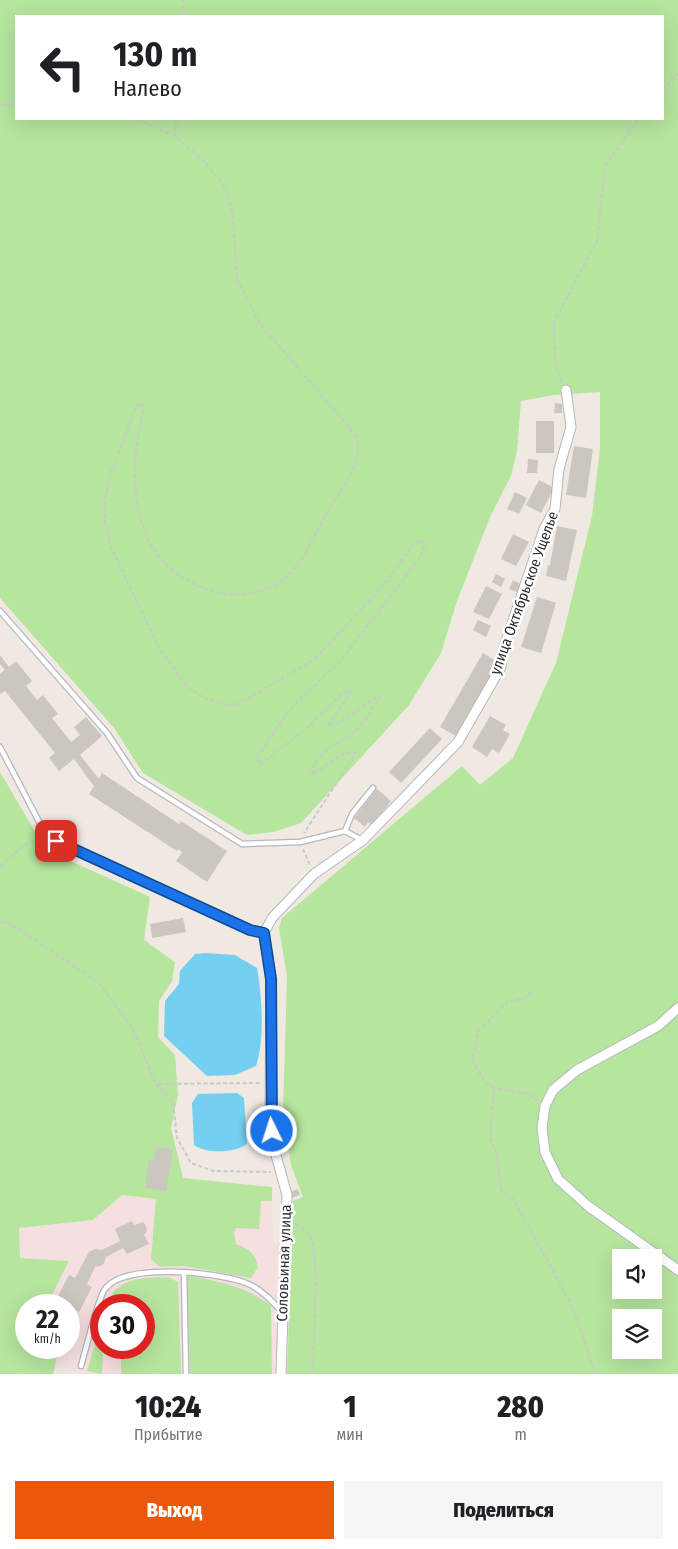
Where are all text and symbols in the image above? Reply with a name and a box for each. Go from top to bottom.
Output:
text: 130 m [113,33,197,75]
icon: left [30,35,95,100]
text: Налево [113,75,182,102]
street label: улица Октябрьское Ущелье [486,509,562,677]
pin [35,820,77,862]
icon: arrive [42,827,70,855]
position arrow [245,1104,297,1156]
street label: Соловьиная улица [273,1204,295,1322]
map controls [612,1249,662,1359]
button: sound [612,1249,662,1299]
speed limit sign: 30 [90,1294,155,1359]
text: 22 [36,1305,59,1335]
button: layers [612,1309,662,1359]
text: km/h [34,1332,61,1346]
text: 10:24 [135,1389,201,1425]
text: 1 [343,1389,356,1425]
text: 280 [497,1389,544,1425]
text: Прибытие [134,1425,203,1444]
text: мин [336,1425,363,1444]
text: m [515,1425,527,1444]
button: Выход [15,1481,334,1539]
button: Поделиться [344,1481,663,1539]

